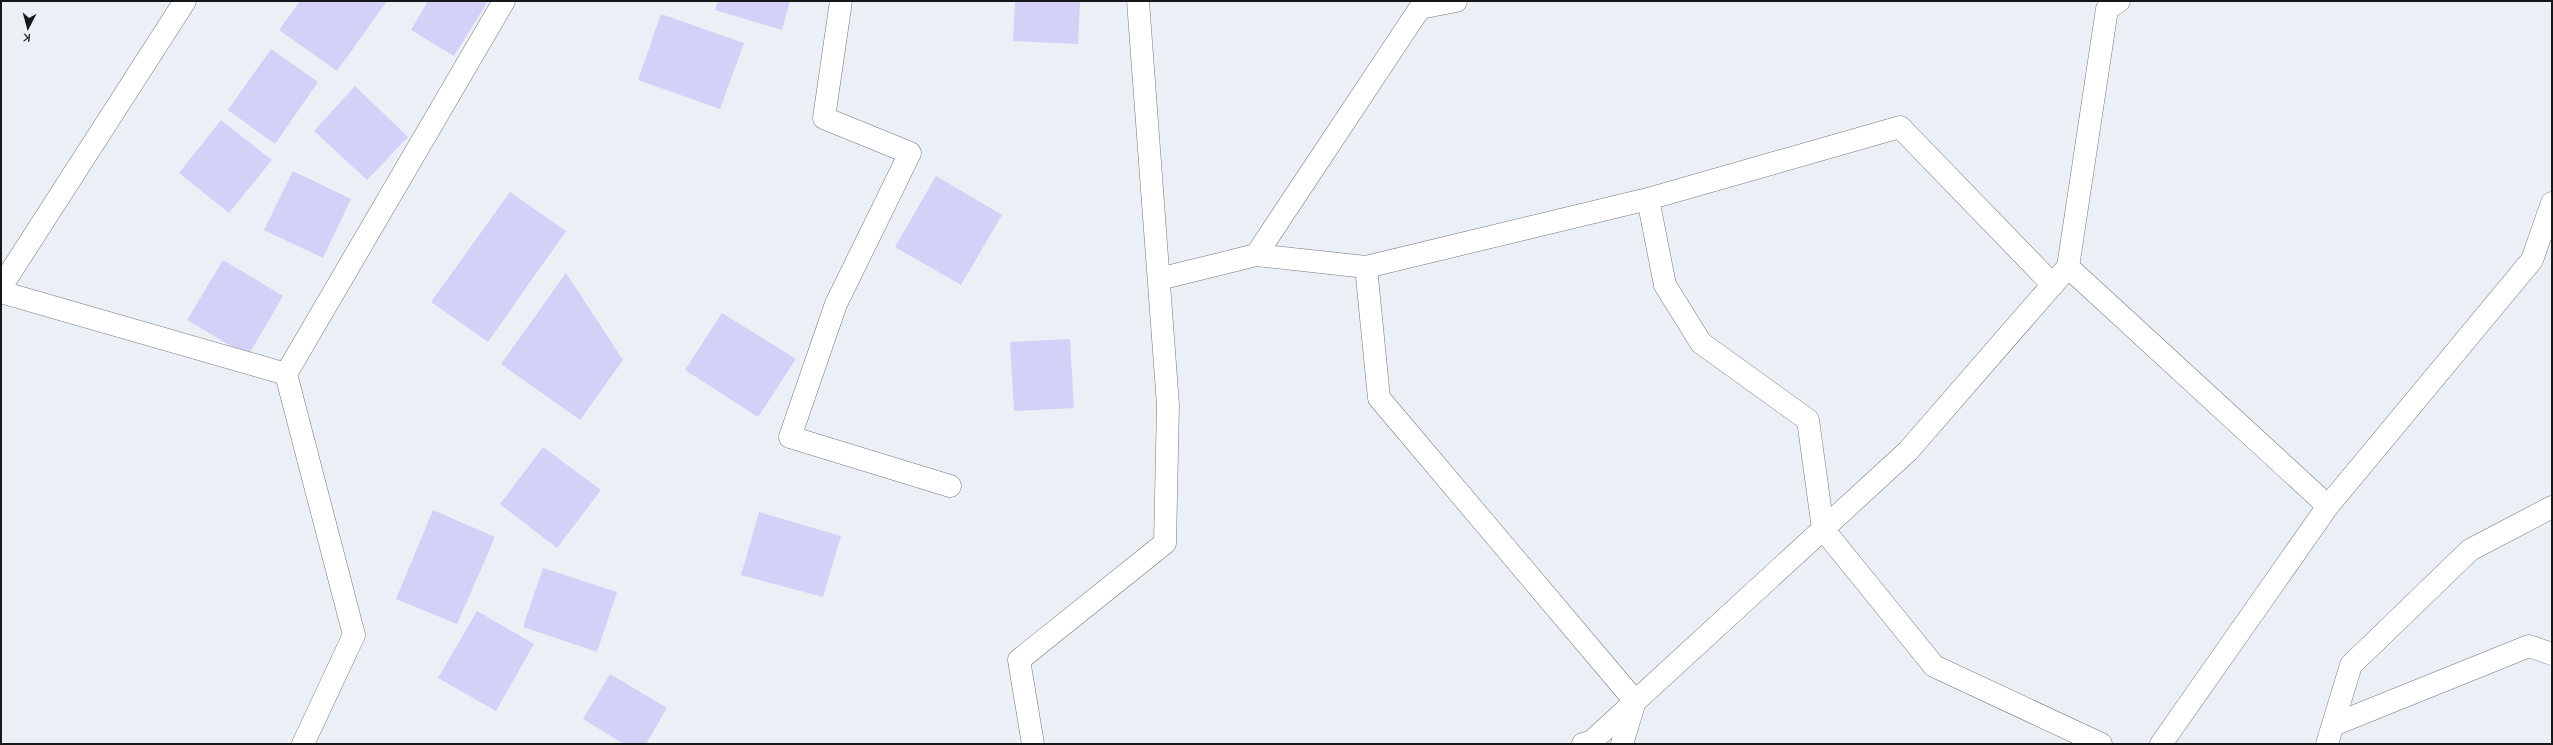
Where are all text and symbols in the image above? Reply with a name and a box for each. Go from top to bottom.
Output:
north arrow [8,8,48,48]
text: K [22,30,31,45]

